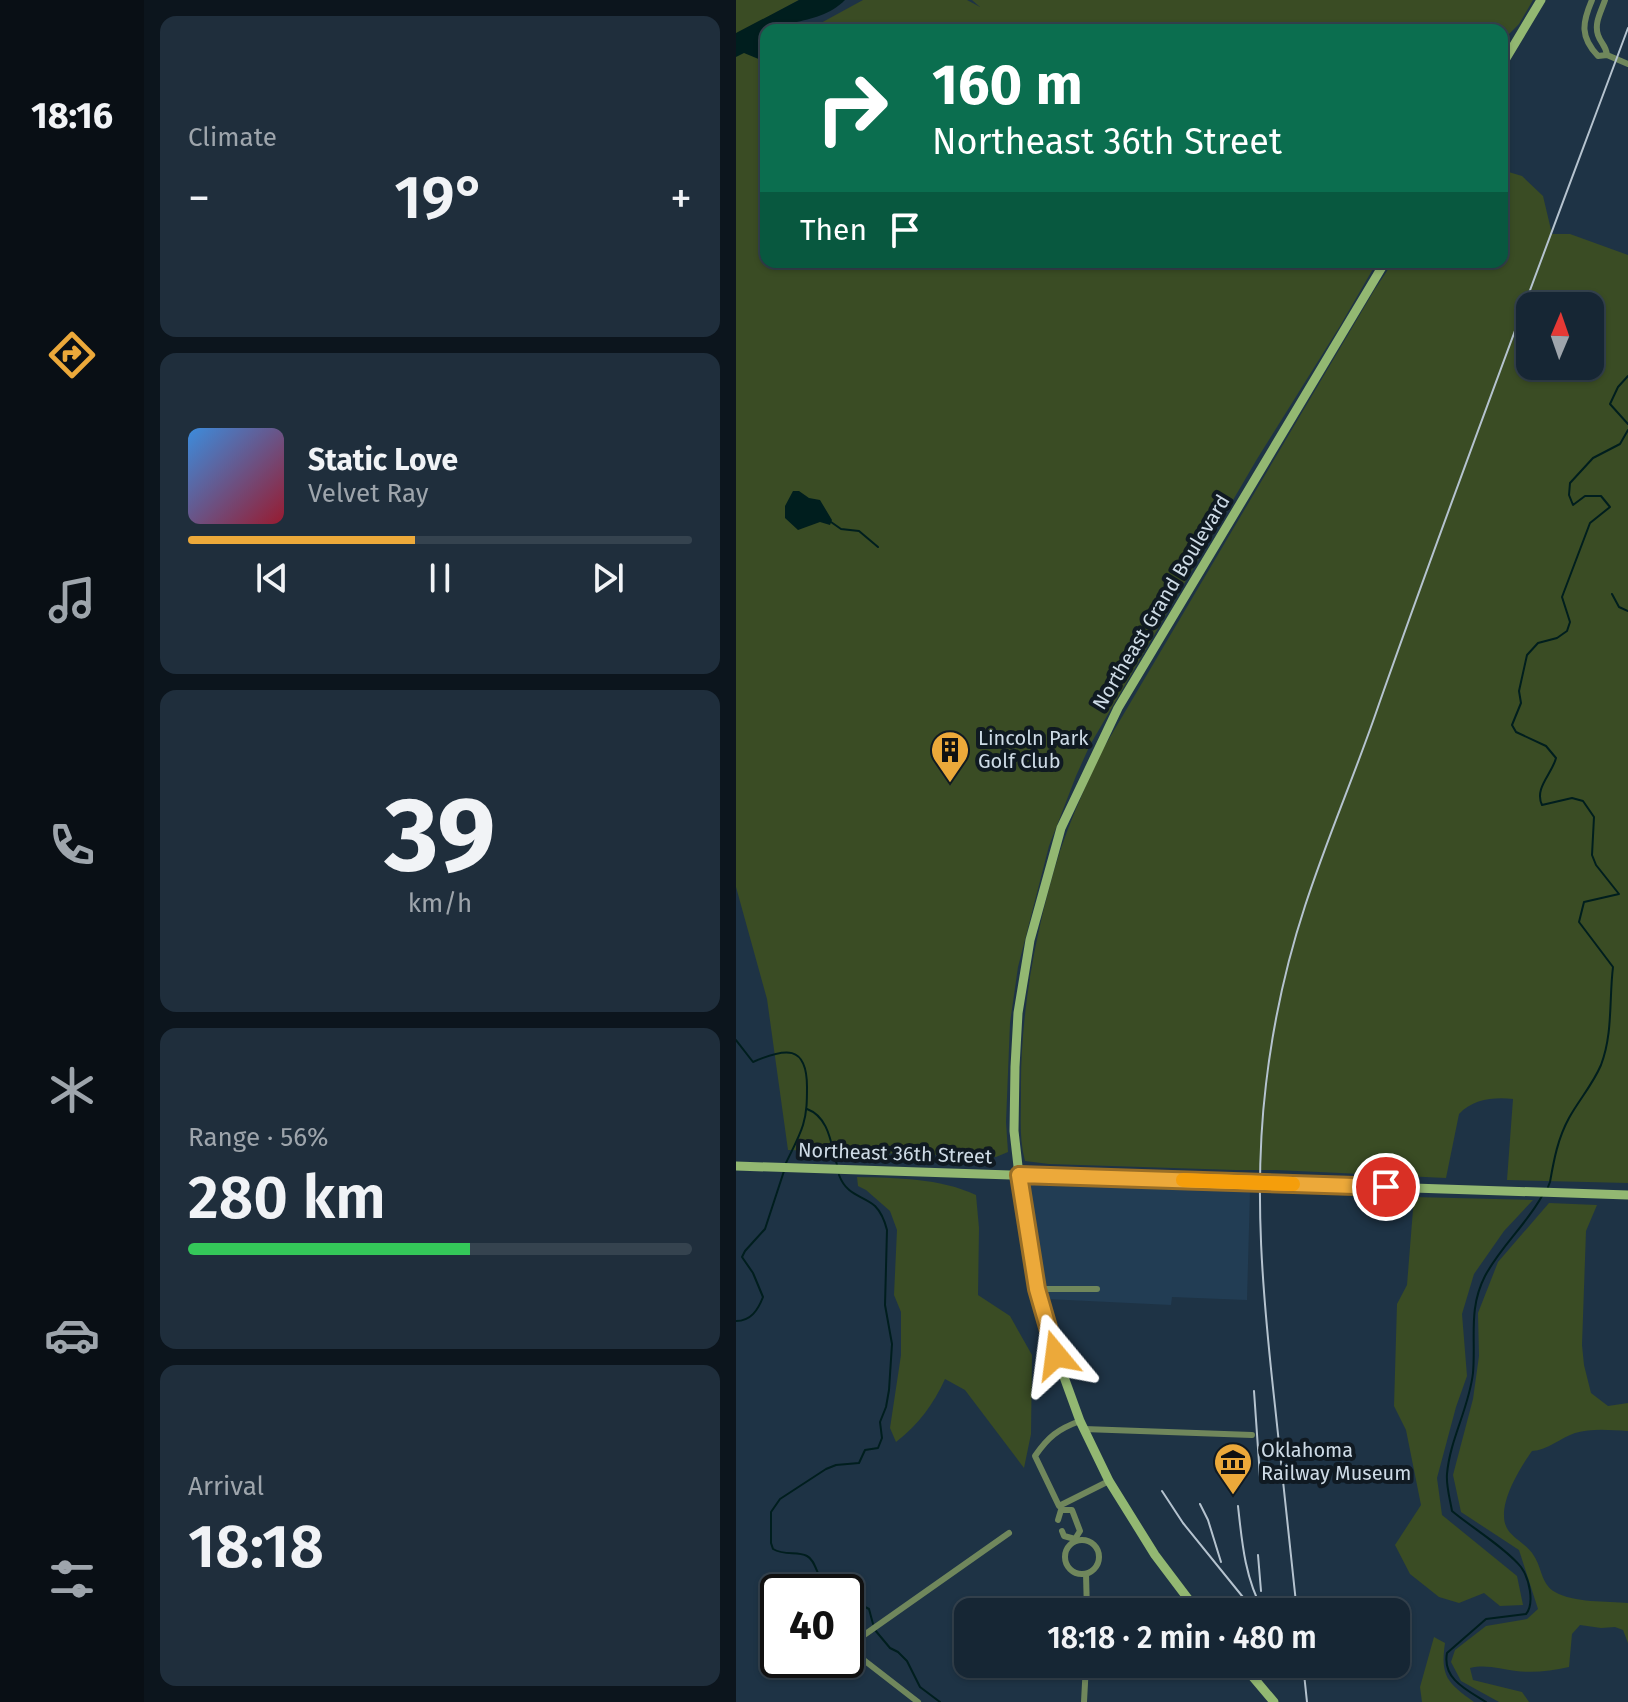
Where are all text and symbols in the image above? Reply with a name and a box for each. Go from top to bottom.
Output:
text: 160 m [932,52,1083,119]
icon: right [800,56,904,160]
text: 18:16 [31,94,113,138]
text: Northeast 36th Street [932,120,1282,164]
text: Climate [188,122,277,153]
text: 19° [394,162,486,234]
text: − [188,172,210,225]
text: + [670,172,692,225]
icon: arrive [883,208,927,252]
text: Then [800,212,867,248]
north arrow [1516,292,1604,380]
map controls [1516,292,1604,380]
icon: directions [44,327,100,383]
text: Static Love [308,442,458,478]
text: Velvet Ray [308,478,428,509]
street label: Northeast Grand Boulevard [1087,490,1235,714]
icon: previous [250,556,294,600]
icon: pause [418,556,462,600]
icon: next [586,556,630,600]
icon: music [44,572,100,628]
place label: Lincoln Park Golf Club [978,726,1089,773]
building icon: Lincoln Park Golf Club [929,729,971,784]
text: 39 [384,773,496,898]
icon: phone [44,817,100,873]
text: km/h [408,888,472,919]
icon: climate [44,1062,100,1118]
text: Range · 56% [188,1122,329,1153]
street label: Northeast 36th Street [797,1138,993,1168]
pin [1352,1153,1420,1221]
text: 280 km [188,1162,386,1234]
icon: arrive [1364,1165,1408,1209]
icon: car [44,1307,100,1363]
position arrow [1014,1313,1098,1397]
place label: Oklahoma Railway Museum [1261,1438,1411,1485]
museum icon: Oklahoma Railway Museum [1212,1441,1254,1496]
text: Arrival [188,1471,264,1502]
text: 18:18 [188,1511,324,1583]
icon: filters [44,1551,100,1607]
speed limit sign: 40 [760,1574,864,1678]
text: 18:18 · 2 min · 480 m [1047,1620,1317,1656]

